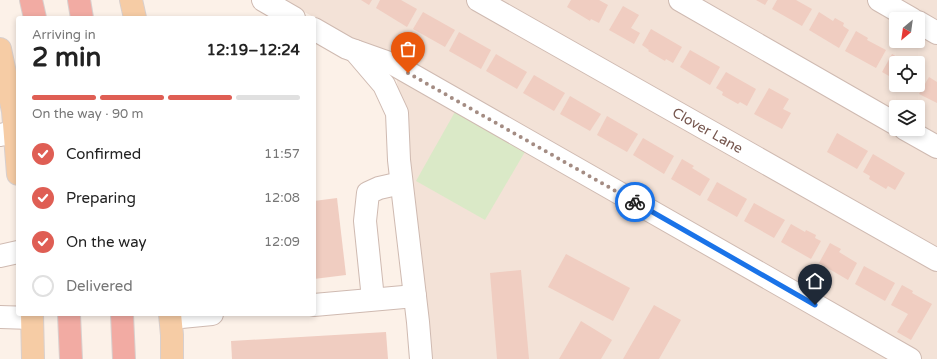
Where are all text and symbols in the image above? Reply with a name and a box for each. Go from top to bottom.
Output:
north arrow [889,12,925,48]
map controls [889,12,925,136]
text: Arriving in [32,27,96,43]
pin [391,32,425,73]
icon: bag [397,38,419,60]
text: 12:19–12:24 [207,41,300,59]
text: 2 min [32,42,101,73]
button: locate [889,56,925,92]
button: layers [889,100,925,136]
street label: Clover Lane [669,103,746,157]
text: On the way · 90 m [32,106,144,122]
icon: check [32,143,54,165]
text: Confirmed [66,145,141,163]
text: 11:57 [264,146,300,162]
courier [615,182,655,222]
icon: check [32,187,54,209]
text: Preparing [66,189,136,207]
text: 12:08 [264,190,300,206]
icon: bike [624,191,646,213]
icon: check [32,231,54,253]
text: On the way [66,233,146,251]
text: 12:09 [264,234,300,250]
pin [798,264,832,305]
icon: home [804,270,826,292]
text: Delivered [66,277,133,295]

